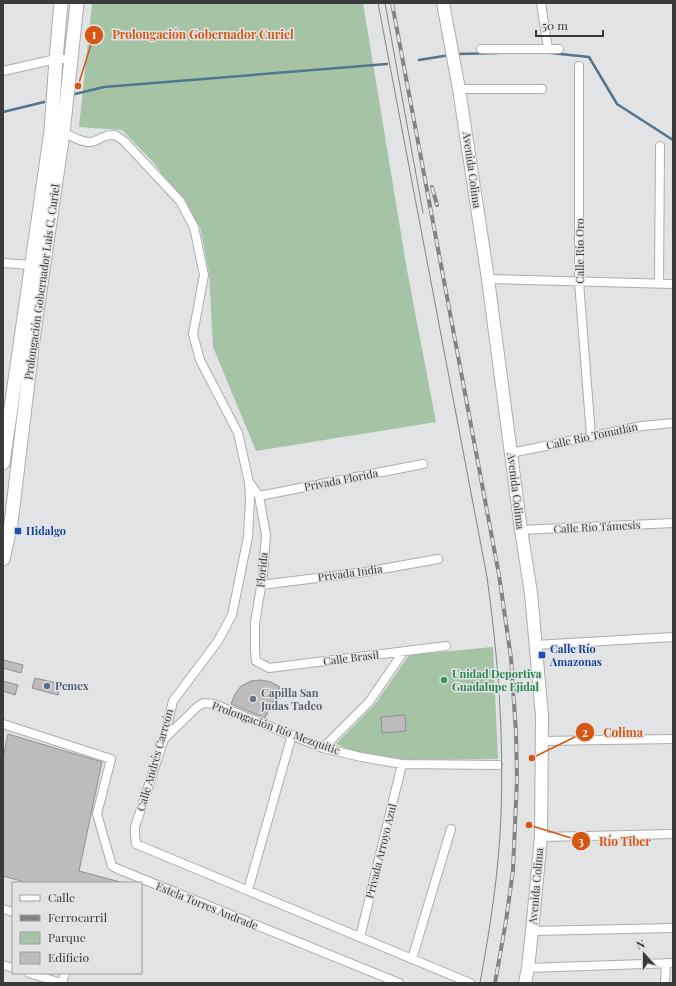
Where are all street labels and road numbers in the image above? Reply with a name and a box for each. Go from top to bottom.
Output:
street label: Avenida Colima [460,130,485,210]
street label: Prolongación Gobernador Luis C. Curiel [20,183,63,381]
street label: Calle Río Oro [572,218,587,284]
street label: Calle Río Tomatlán [545,418,639,453]
street label: Avenida Colima [504,451,529,531]
street label: Privada Florida [303,465,380,494]
street label: Calle Río Támesis [553,517,641,536]
street label: Florida [252,551,271,588]
street label: Privada India [317,560,384,584]
street label: Calle Brasil [322,647,380,668]
street label: Prolongación Río Mezquitic [210,697,342,758]
street label: Calle Andrés Carreón [133,707,176,813]
street label: Privada Arroyo Azul [361,802,400,900]
street label: Avenida Colima [525,846,546,926]
street label: Estela Torres Andrade [154,878,261,933]

